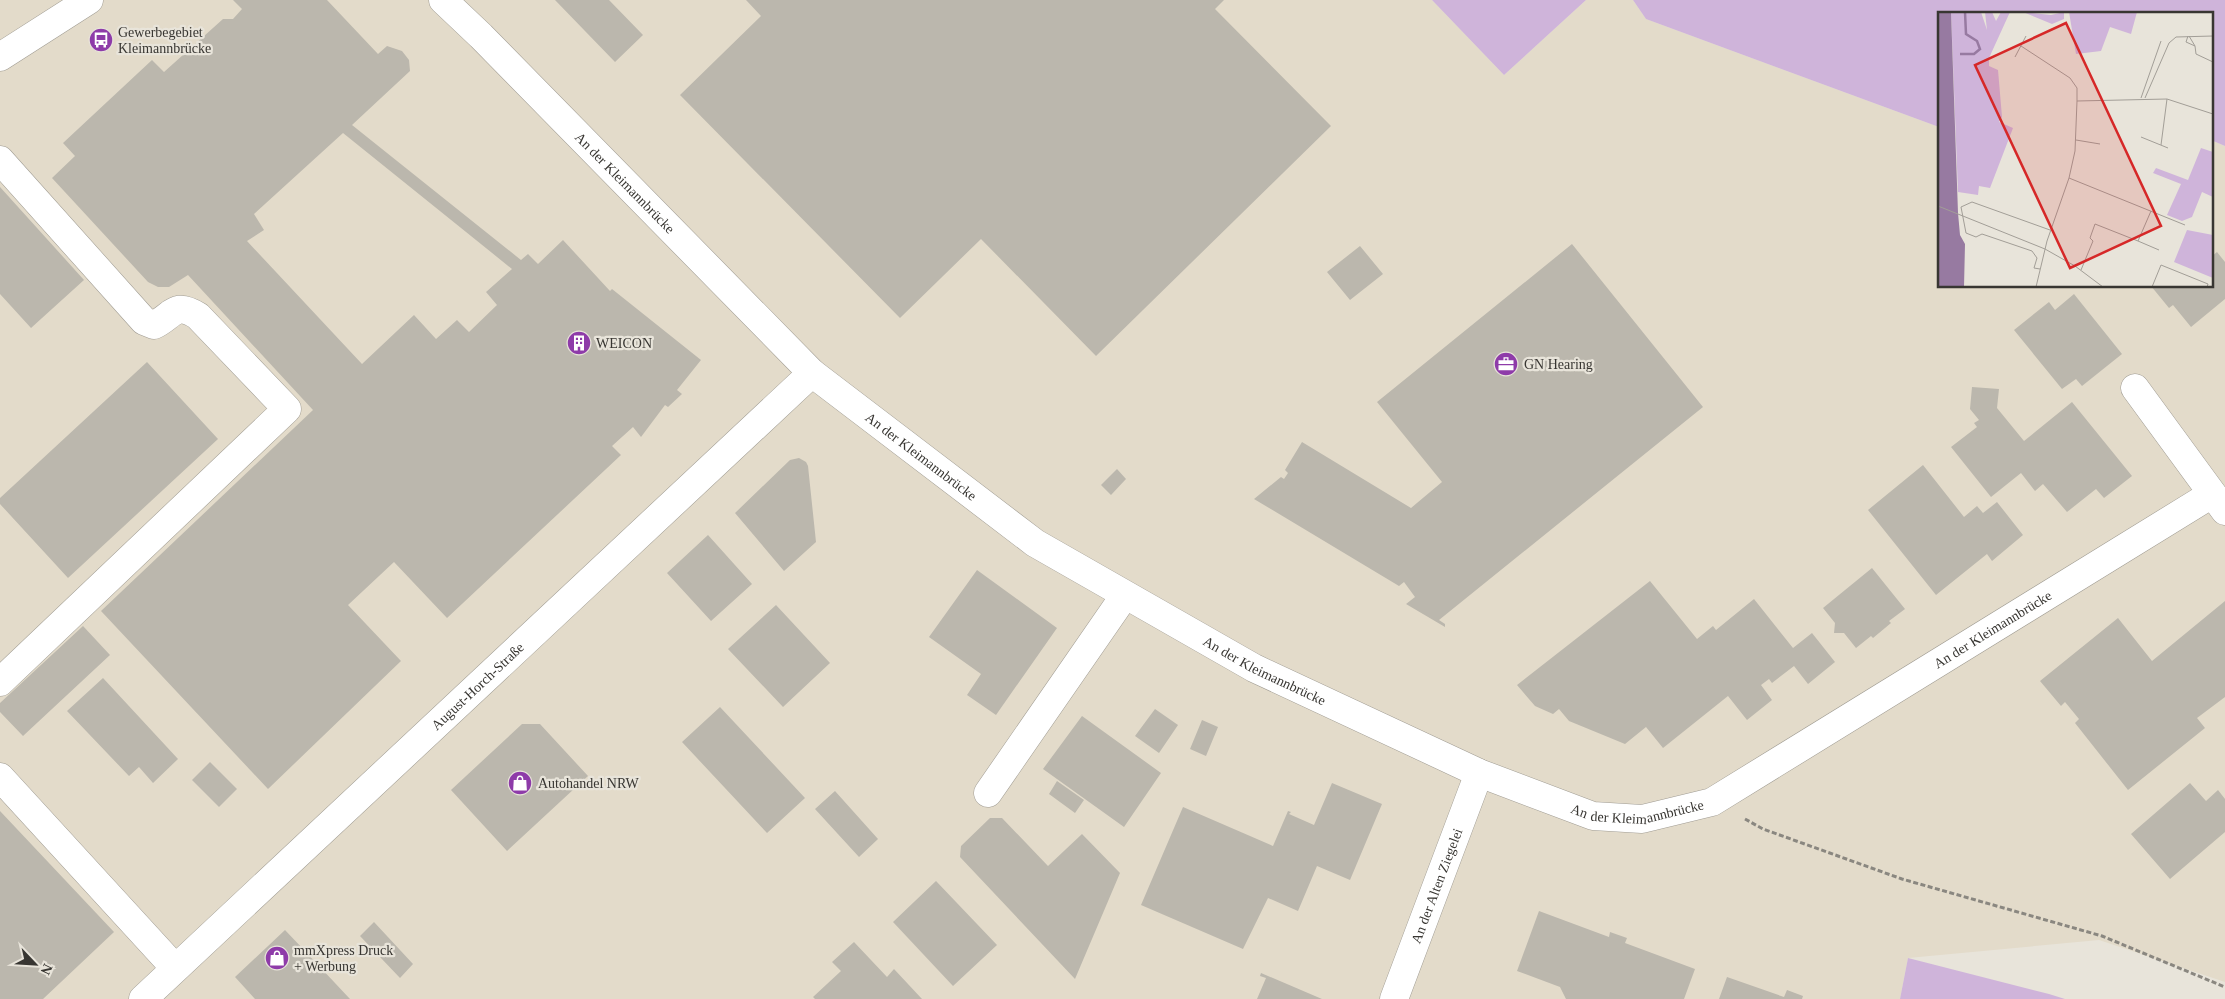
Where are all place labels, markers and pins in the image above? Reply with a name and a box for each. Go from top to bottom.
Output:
place label: Gewerbegebiet Kleimannbrücke [118,25,211,56]
bus stop icon: Gewerbegebiet Kleimannbrücke [88,27,114,53]
building icon: WEICON [566,330,592,356]
place label: WEICON [596,336,652,351]
office icon: GN Hearing [1493,351,1519,377]
place label: GN Hearing [1524,357,1593,372]
shop icon: Autohandel NRW [507,770,533,796]
place label: Autohandel NRW [538,776,639,791]
place label: mmXpress Druck + Werbung [294,943,393,974]
shop icon: mmXpress Druck + Werbung [264,945,290,971]

